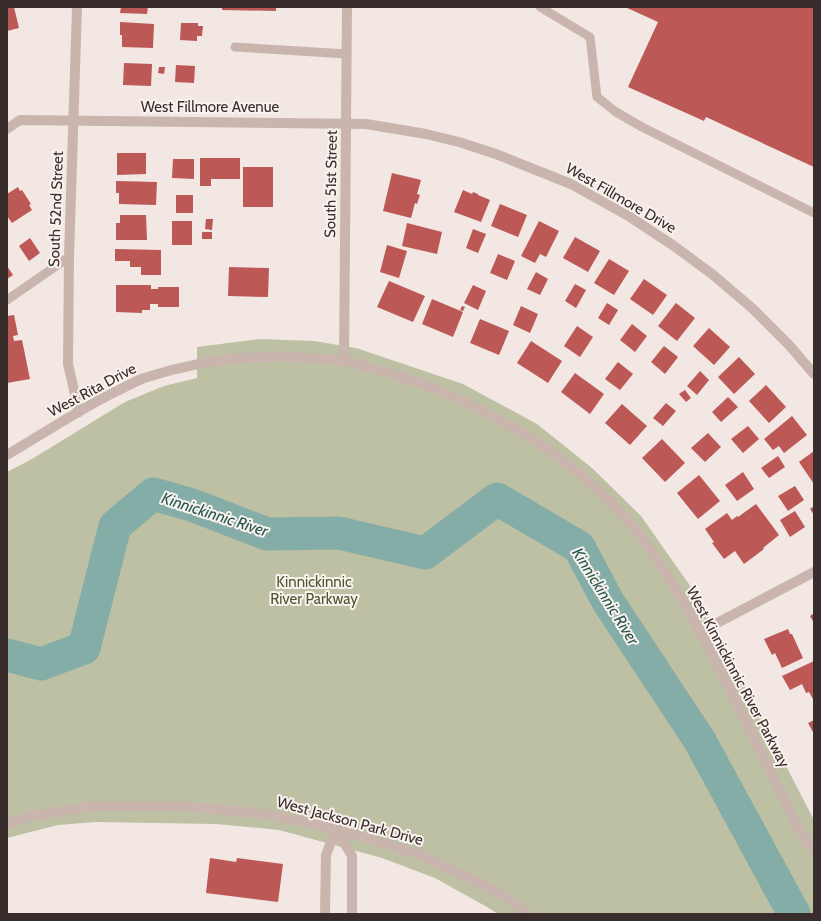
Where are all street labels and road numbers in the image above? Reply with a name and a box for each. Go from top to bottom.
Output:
street label: West Fillmore Avenue [141,98,280,116]
street label: South 51st Street [321,130,341,238]
street label: South 52nd Street [45,151,67,267]
street label: West Fillmore Drive [563,159,680,237]
street label: West Rita Drive [45,359,139,421]
street label: West Kinnickinnic River Parkway [683,583,794,771]
street label: West Jackson Park Drive [275,793,425,849]

